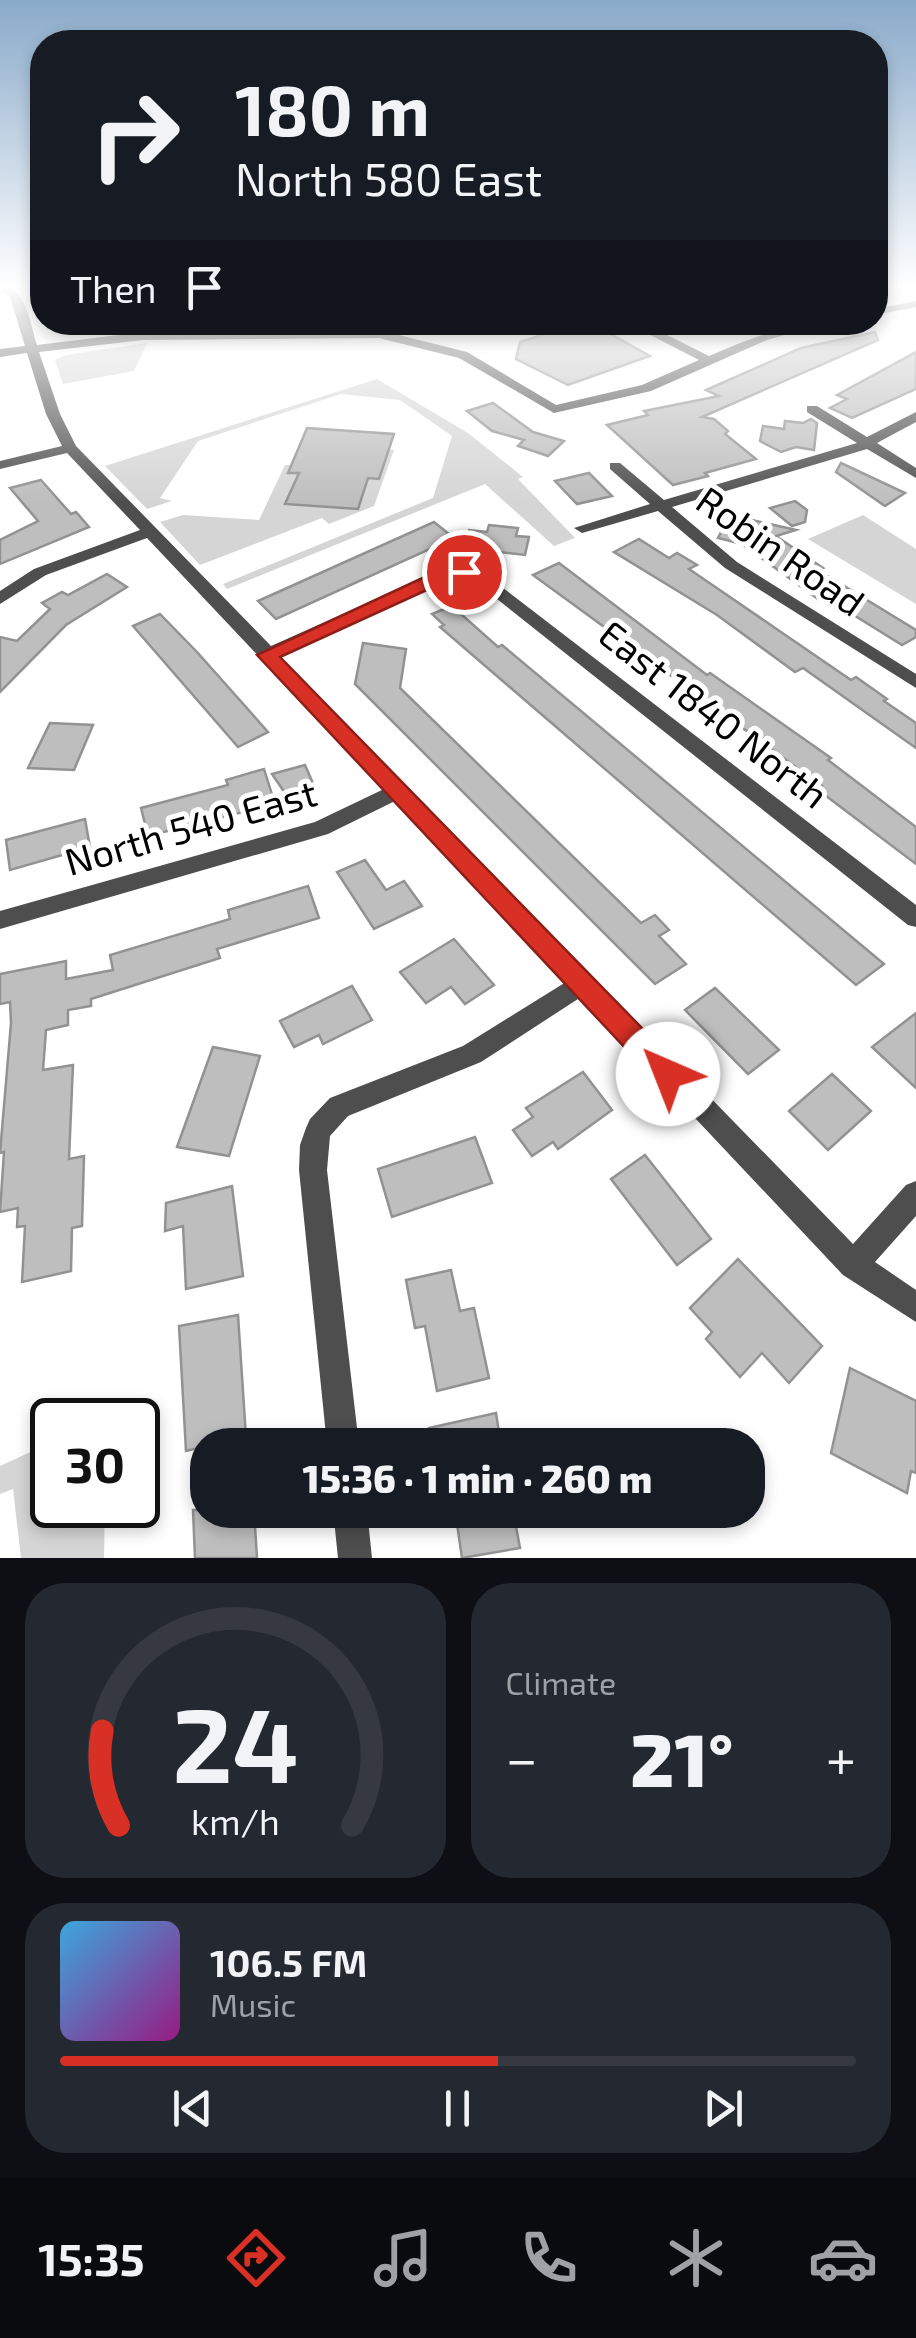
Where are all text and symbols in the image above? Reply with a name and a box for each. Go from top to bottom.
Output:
text: 180 m [235,66,430,150]
icon: right [70,70,200,200]
text: North 580 East [235,151,542,205]
icon: arrive [177,260,232,315]
text: Then [70,265,157,311]
street label: Robin Road [688,476,874,625]
pin [422,530,507,615]
icon: arrive [437,545,492,600]
street label: East 1840 North [591,610,838,817]
street label: North 540 East [59,768,322,884]
position arrow [616,1022,720,1126]
speed limit sign: 30 [30,1398,160,1528]
text: 15:36 · 1 min · 260 m [303,1455,652,1501]
text: Climate [506,1663,616,1701]
text: 24 [172,1679,299,1804]
text: 21° [630,1712,733,1802]
text: − [506,1724,538,1790]
text: + [826,1724,856,1790]
text: km/h [191,1799,280,1842]
text: 106.5 FM [210,1939,367,1985]
text: Music [210,1985,296,2023]
icon: previous [165,2081,220,2136]
icon: pause [430,2081,485,2136]
icon: next [696,2081,751,2136]
icon: directions [221,2223,291,2293]
icon: music [368,2223,438,2293]
icon: phone [514,2223,584,2293]
icon: climate [661,2223,731,2293]
icon: car [808,2223,878,2293]
text: 15:35 [38,2231,145,2285]

